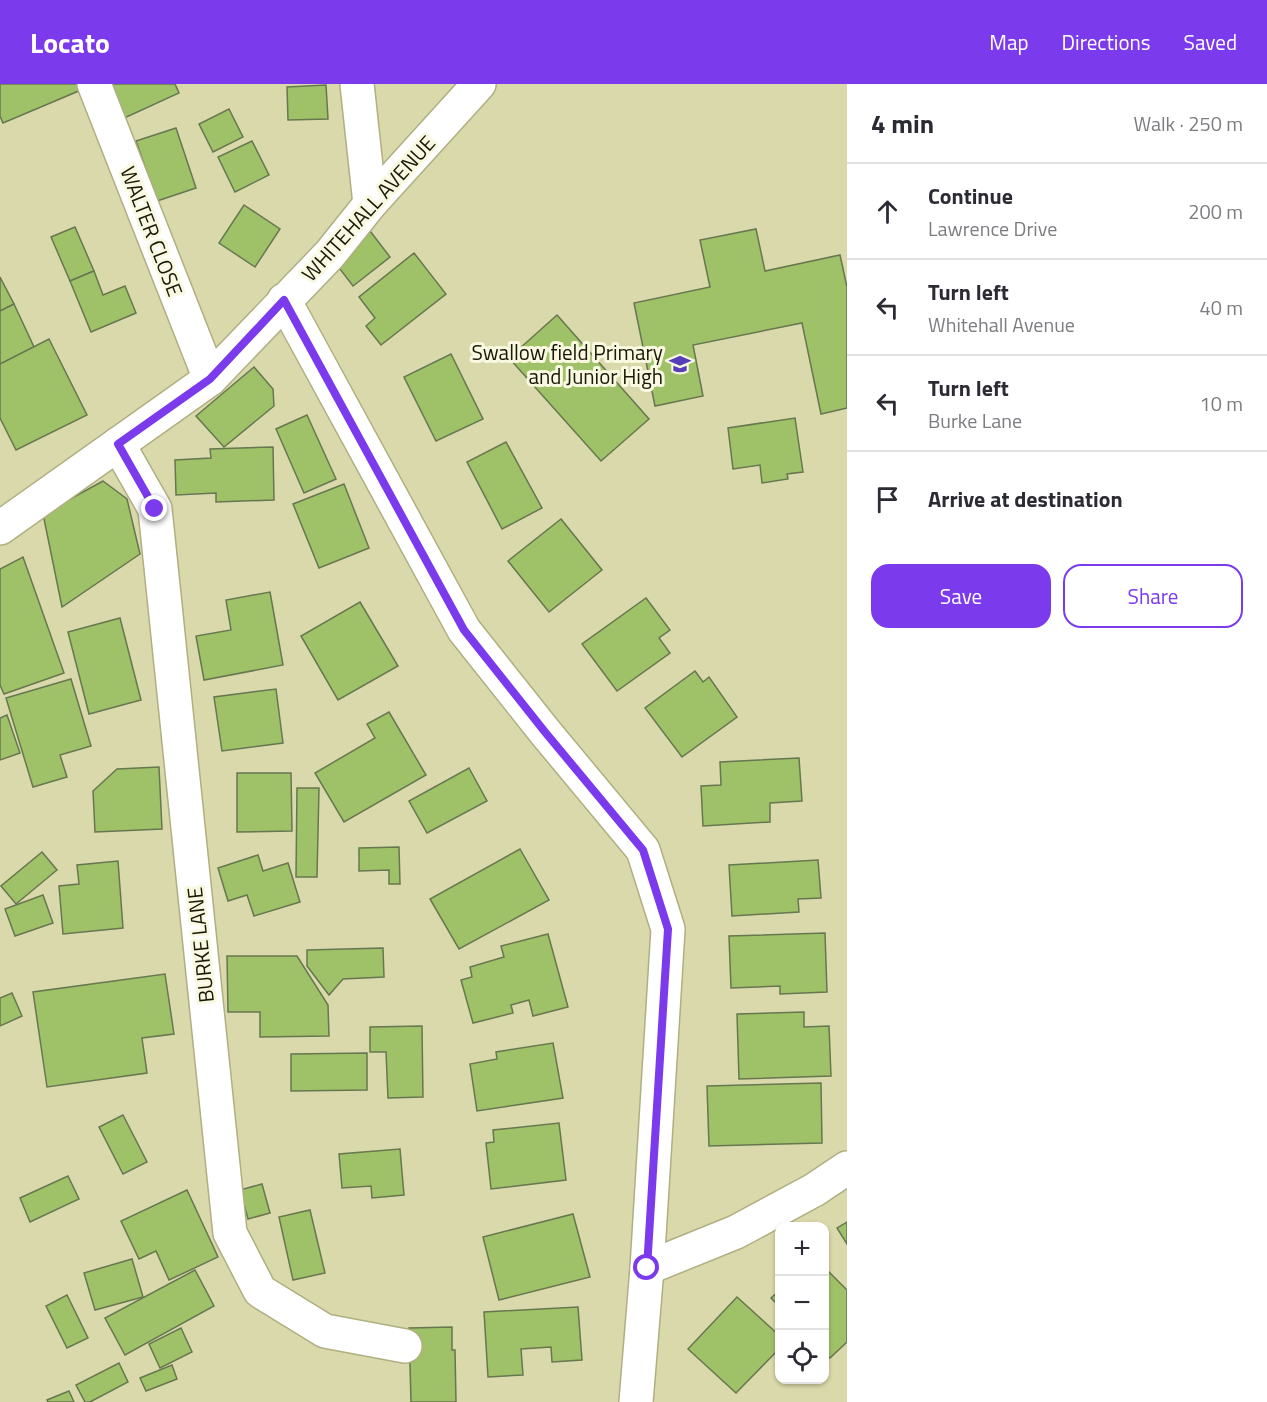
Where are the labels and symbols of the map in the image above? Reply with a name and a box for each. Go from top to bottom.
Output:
street label: WHITEHALL AVENUE [293,128,443,288]
street label: WALTER CLOSE [113,161,191,301]
place label: Swallow field Primary and Junior High [472,336,663,392]
school or university icon: Swallow field Primary and Junior High [668,352,692,376]
route end [141,495,167,521]
street label: BURKE LANE [178,886,222,1004]
route start [633,1254,659,1280]

